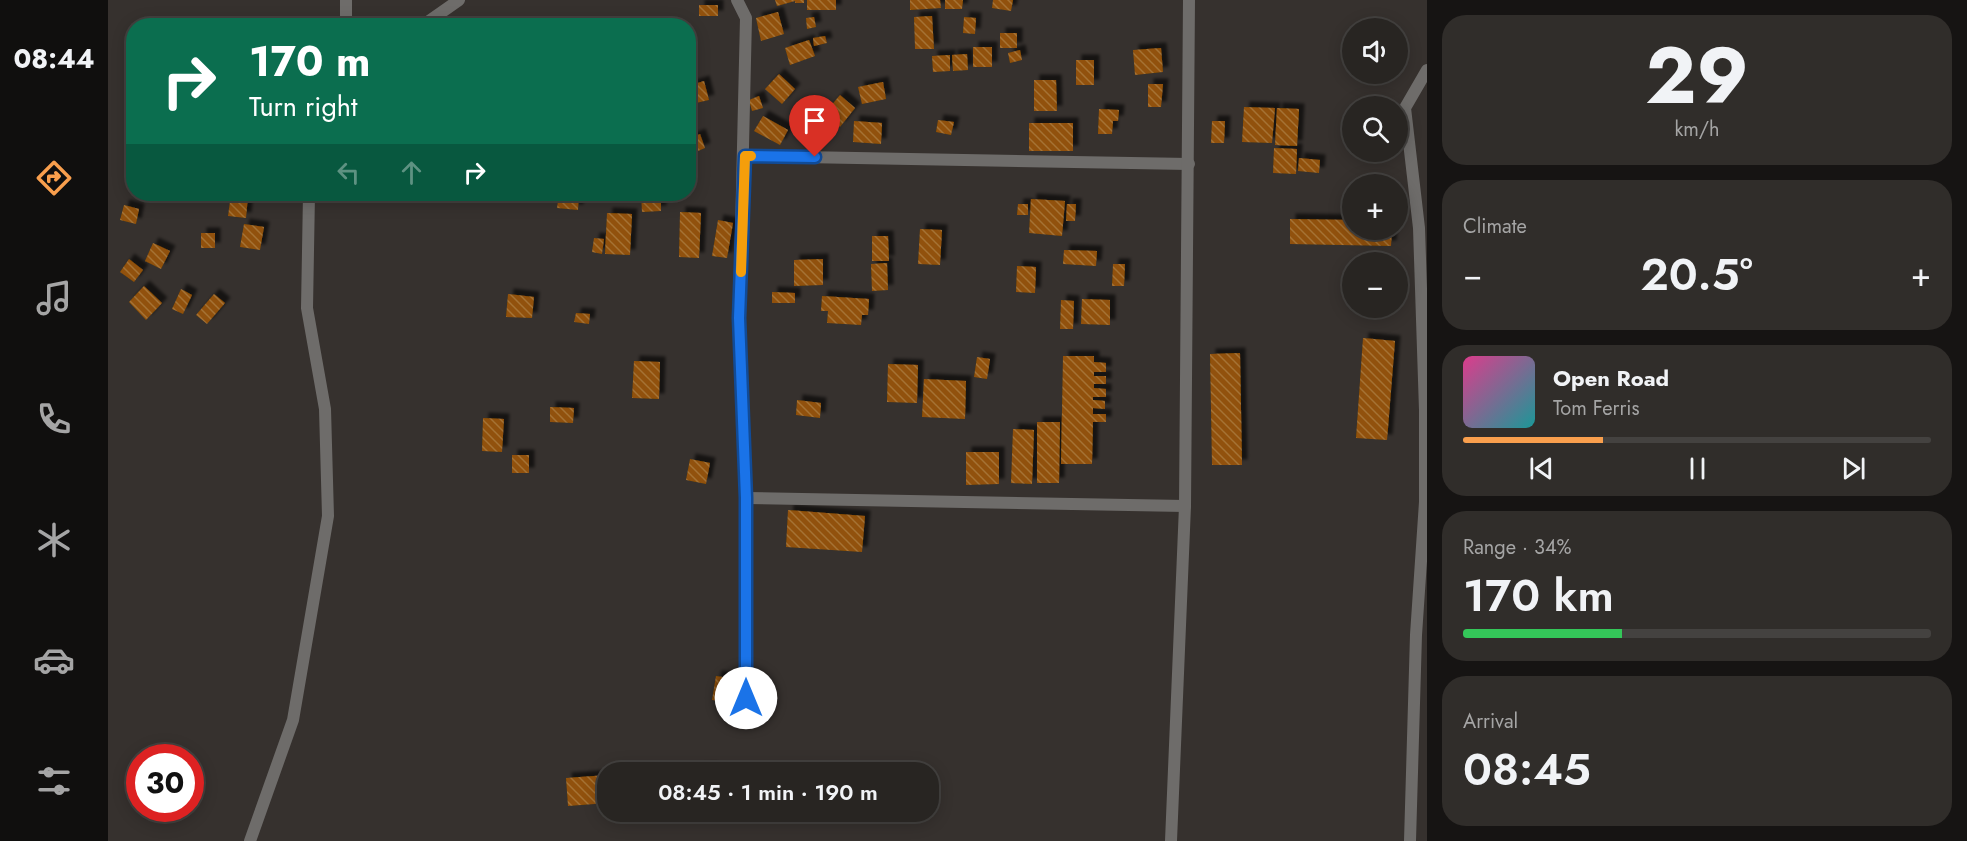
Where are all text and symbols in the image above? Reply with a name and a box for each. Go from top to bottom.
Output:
map controls [1342,18,1408,318]
button: sound [1342,18,1408,84]
text: 29 [1645,20,1749,132]
text: 170 m [249,31,371,92]
text: 08:44 [13,39,95,78]
icon: right [150,42,228,120]
text: Turn right [249,87,357,126]
pin [789,95,840,157]
button: search [1342,96,1408,162]
icon: arrive [798,104,831,137]
text: km/h [1674,115,1720,144]
icon: left [332,156,365,189]
icon: ahead [395,156,428,189]
icon: right [458,156,491,189]
icon: directions [33,157,75,199]
button: + [1342,174,1408,240]
text: Climate [1463,212,1527,241]
text: 20.5° [1640,242,1753,307]
text: − [1463,251,1482,298]
text: + [1911,251,1931,298]
button: − [1342,252,1408,318]
icon: music [33,277,75,319]
text: Open Road [1553,362,1669,394]
text: Tom Ferris [1553,394,1640,423]
icon: phone [33,398,75,440]
icon: previous [1525,452,1558,485]
icon: pause [1681,452,1714,485]
icon: next [1837,452,1870,485]
icon: climate [33,519,75,561]
text: Range · 34% [1463,533,1572,562]
text: 170 km [1463,563,1614,628]
icon: car [33,639,75,681]
position arrow [714,666,778,730]
text: Arrival [1463,707,1518,736]
text: 08:45 [1463,737,1591,802]
speed limit sign: 30 [126,744,204,822]
icon: filters [33,760,75,802]
text: 08:45 · 1 min · 190 m [658,776,878,808]

